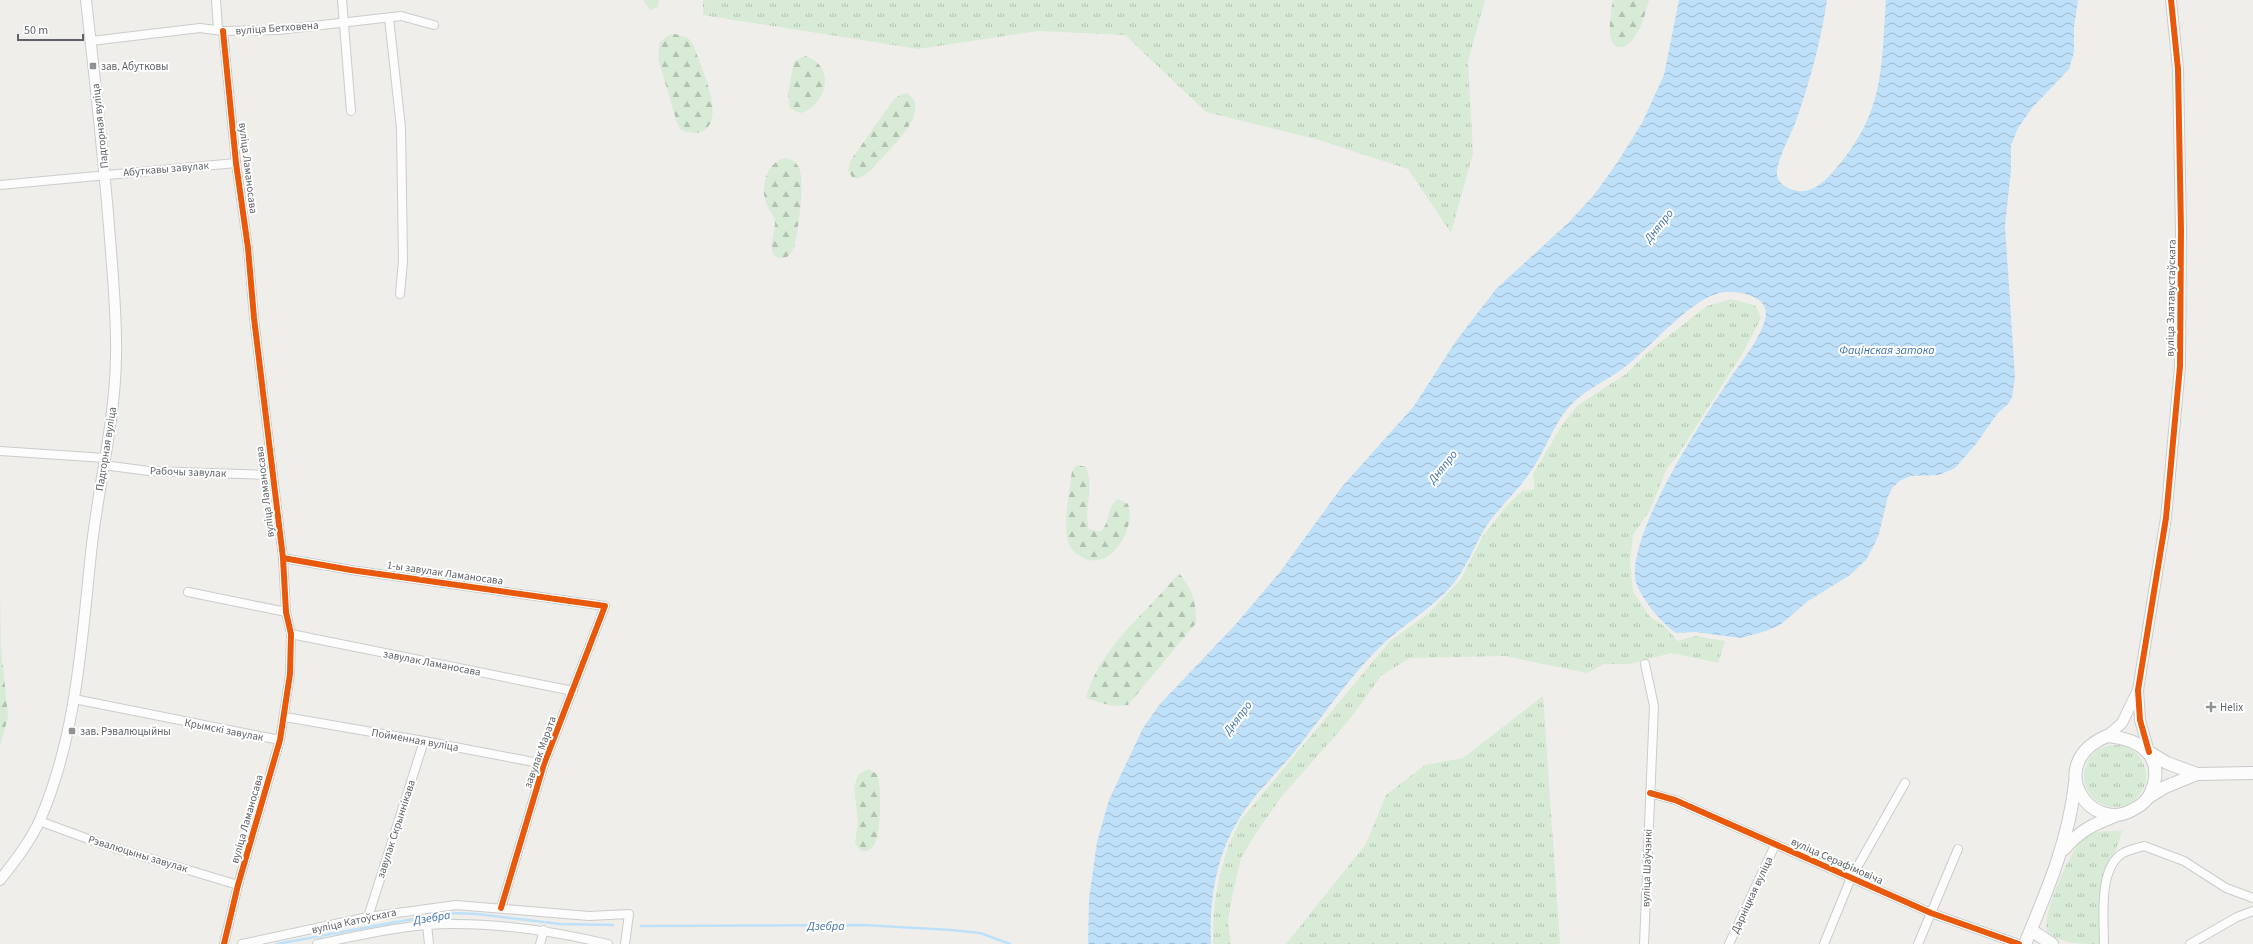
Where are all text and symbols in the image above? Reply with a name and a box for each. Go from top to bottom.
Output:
scale bar [18,16,83,42]
street label: вуліца Бетховена [235,18,319,38]
text: 50 m [24,22,48,39]
place label: зав. Абутковы [101,59,168,74]
marker: зав. Абутковы [88,61,98,71]
street label: Падгорная вуліца [88,83,112,169]
street label: вуліца Ламаносава [235,122,261,214]
street label: Абуткавы завулак [122,158,210,180]
water label: Дняпро [1640,206,1678,247]
street label: вуліца Златавустаўскага [2162,239,2180,357]
water label: Фацінская затока [1839,342,1935,359]
street label: Падгорная вуліца [92,406,120,492]
street label: вуліца Ламаносава [252,446,278,538]
water label: Дняпро [1424,447,1462,488]
street label: Рабочы завулак [150,463,227,481]
street label: 1-ы завулак Ламаносава [386,557,504,589]
street label: завулак Ламаносава [382,646,482,680]
water label: Дняпро [1219,698,1257,739]
place label: Helix [2220,700,2243,715]
marker: Helix [2205,701,2217,713]
street label: завулак Марата [520,714,560,790]
street label: Крымскі завулак [183,715,265,745]
place label: зав. Рэвалюцыйны [80,724,171,739]
street label: Пойменная вуліца [370,725,460,755]
marker: зав. Рэвалюцыйны [67,726,77,736]
street label: вуліца Ламаносава [227,773,267,865]
street label: завулак Скрыннікава [373,778,419,880]
street label: вуліца Шаўчэнкі [1638,829,1656,907]
street label: Рэвалюцыны завулак [86,832,190,876]
street label: вуліца Серафімовіча [1789,834,1885,888]
street label: Дарніцкая вуліца [1728,854,1776,936]
street label: вуліца Катоўскага [310,905,398,937]
water label: Дзебра [411,907,452,929]
water label: Дзебра [806,918,845,935]

